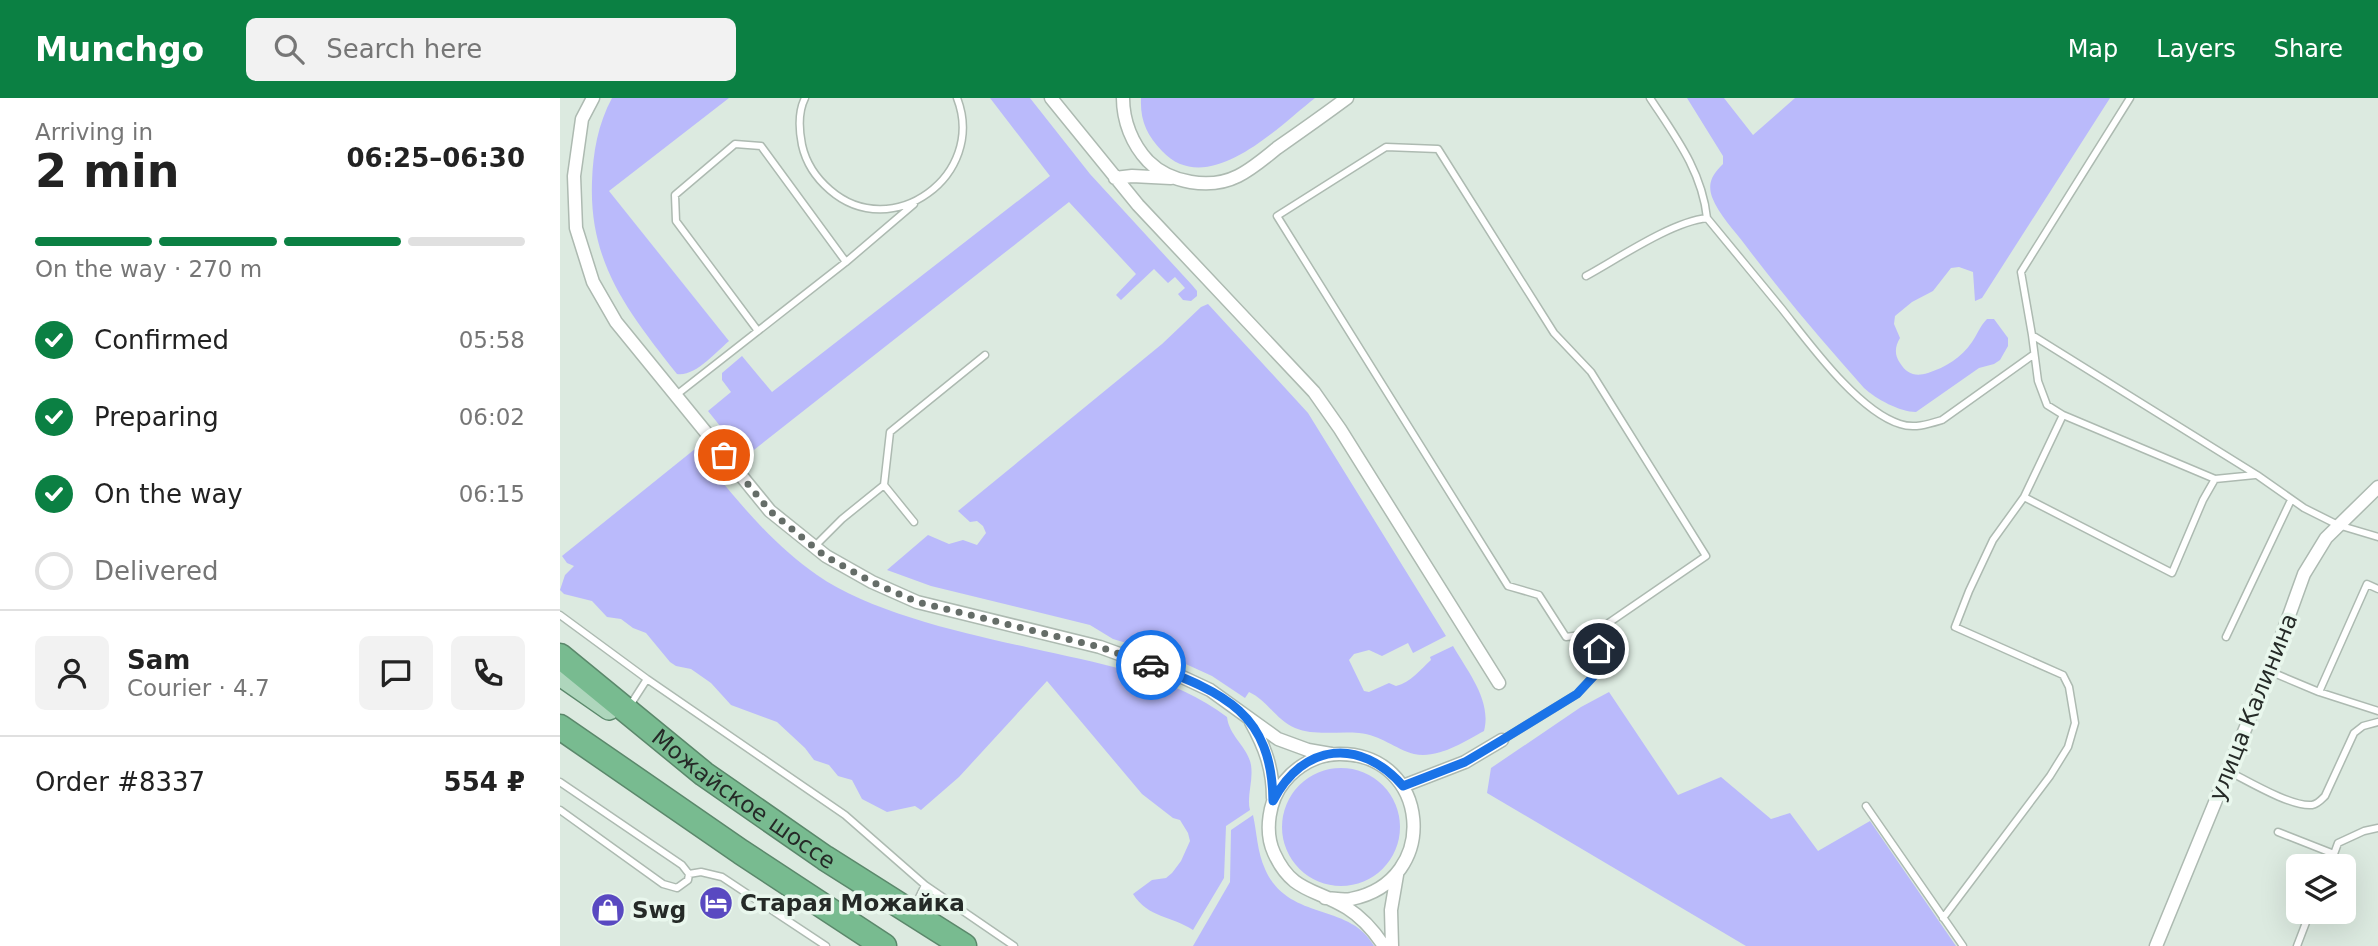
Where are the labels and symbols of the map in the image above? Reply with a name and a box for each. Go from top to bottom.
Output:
pin [694,425,754,485]
street label: улица Калинина [2204,610,2302,804]
pin [1569,619,1629,679]
courier [1116,630,1186,700]
street label: Можайское шоссе [647,724,840,874]
hotel icon: Старая Можайка [697,884,735,922]
place label: Старая Можайка [740,890,965,916]
shop icon: Swg [589,891,627,929]
place label: Swg [632,897,686,923]

